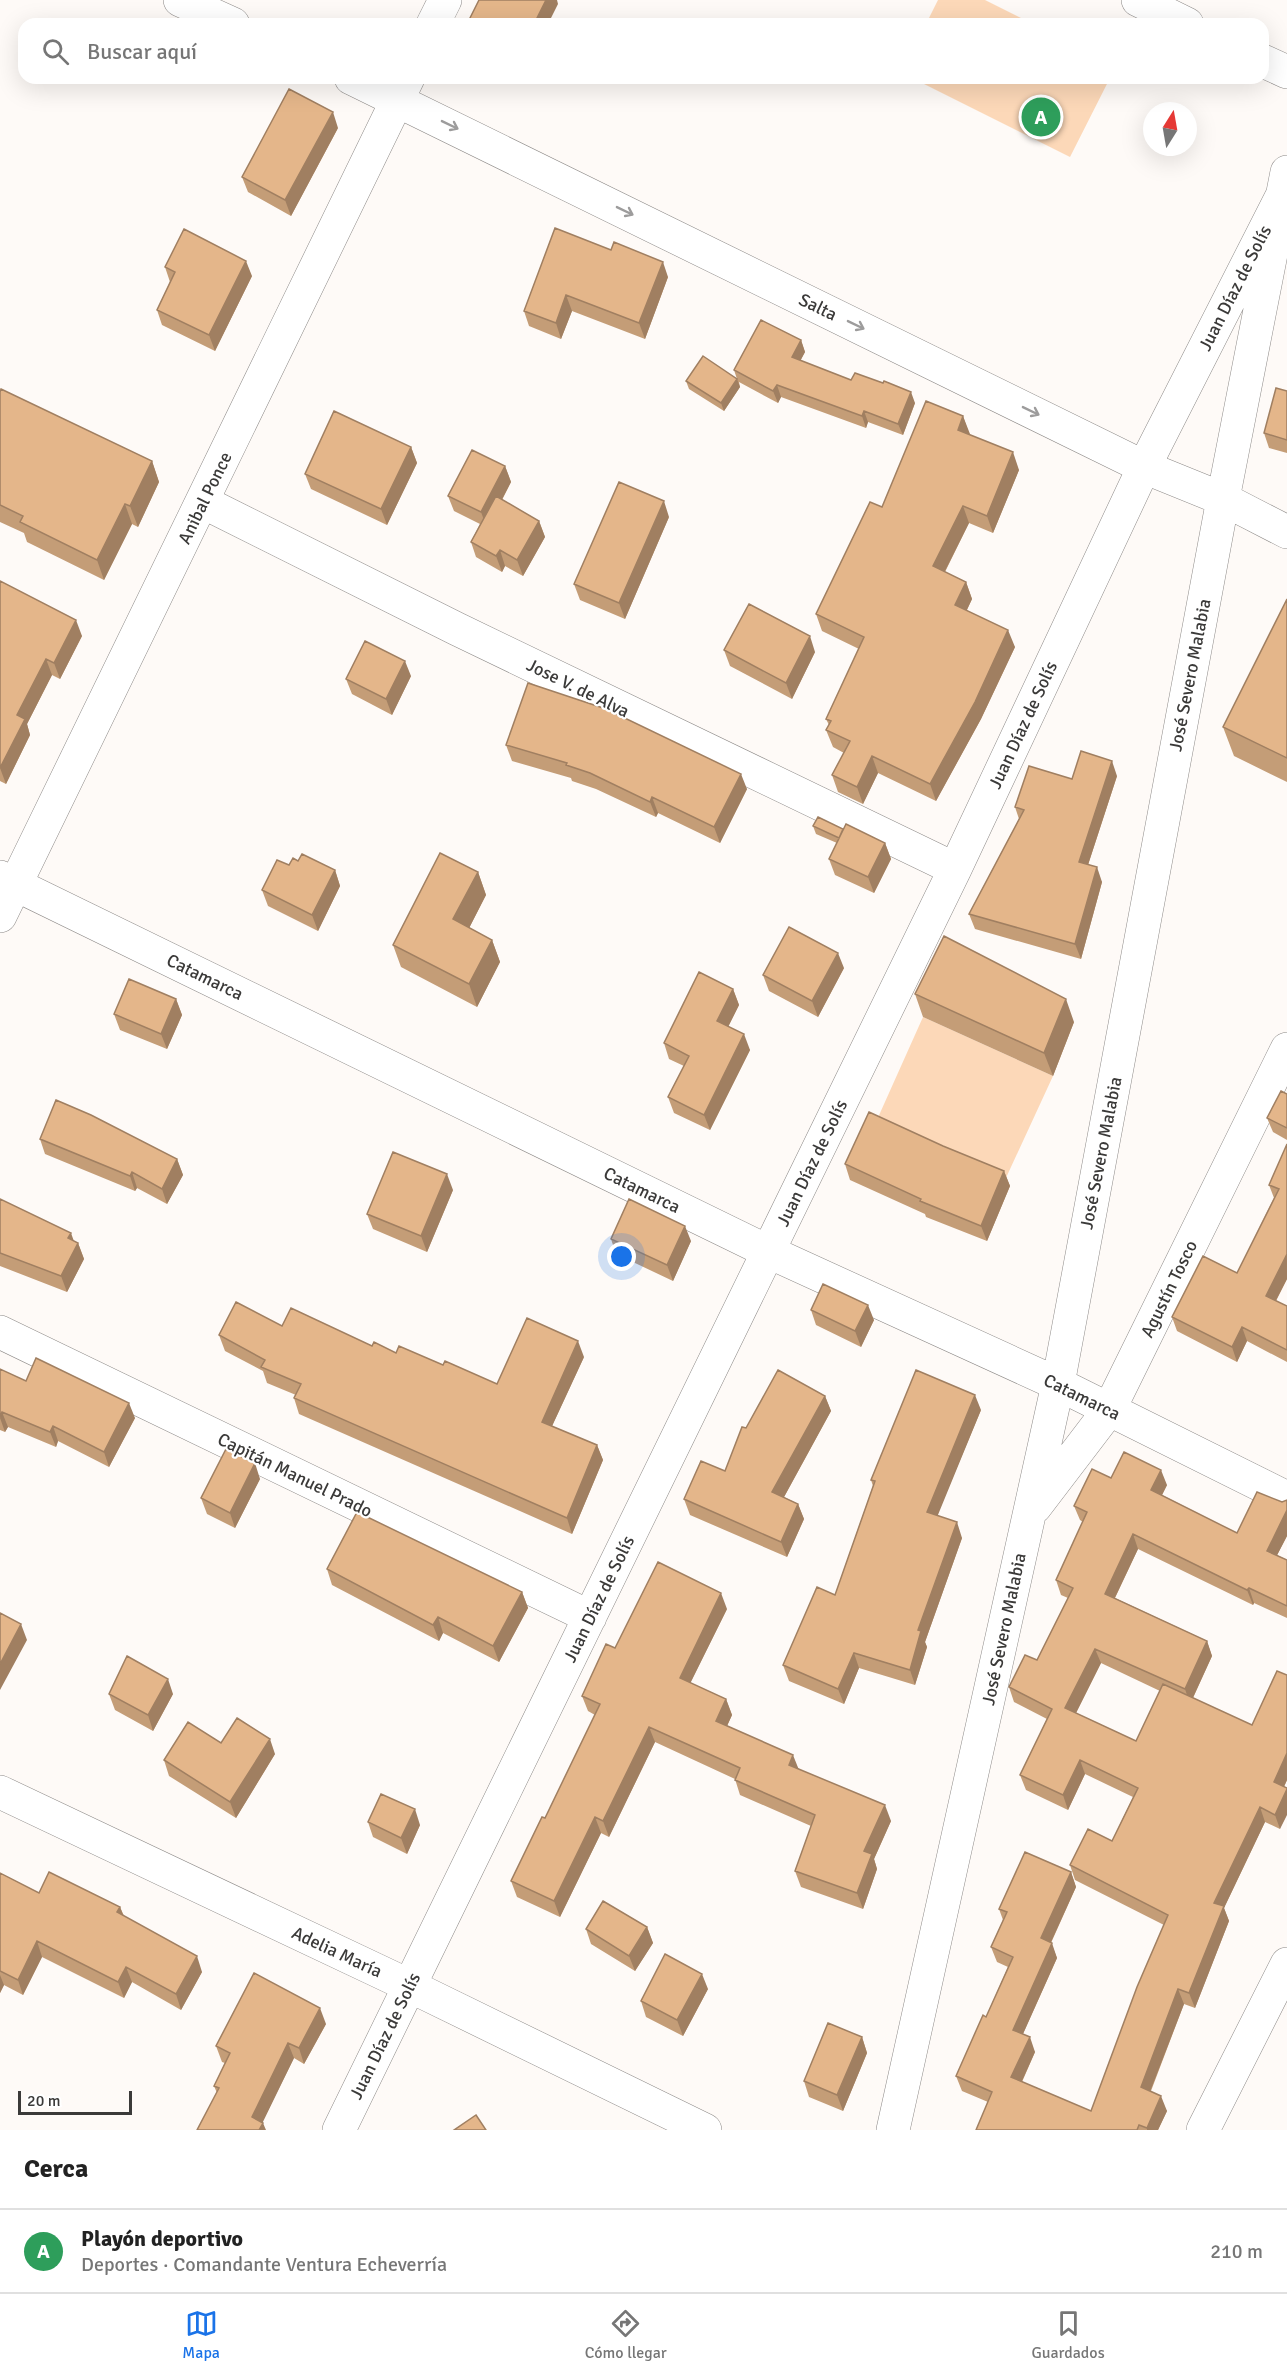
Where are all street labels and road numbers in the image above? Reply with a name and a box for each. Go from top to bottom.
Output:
street label: Juan Díaz de Solís [1194,221,1276,355]
street label: Salta [795,288,841,326]
street label: Anibal Ponce [173,448,237,548]
street label: José Severo Malabia [1164,597,1216,753]
street label: Jose V. de Alva [523,654,633,722]
street label: Juan Díaz de Solís [984,658,1062,792]
street label: Catamarca [163,949,247,1005]
street label: José Severo Malabia [1075,1075,1127,1231]
street label: Juan Díaz de Solís [772,1096,852,1230]
street label: Catamarca [600,1162,684,1218]
street label: Agustín Tosco [1136,1237,1202,1341]
street label: Catamarca [1040,1369,1124,1425]
street label: Capitán Manuel Prado [214,1428,376,1522]
street label: Juan Díaz de Solís [559,1532,639,1666]
street label: José Severo Malabia [977,1551,1031,1707]
street label: Adelia María [288,1921,386,1983]
street label: Juan Díaz de Solís [345,1969,425,2103]

